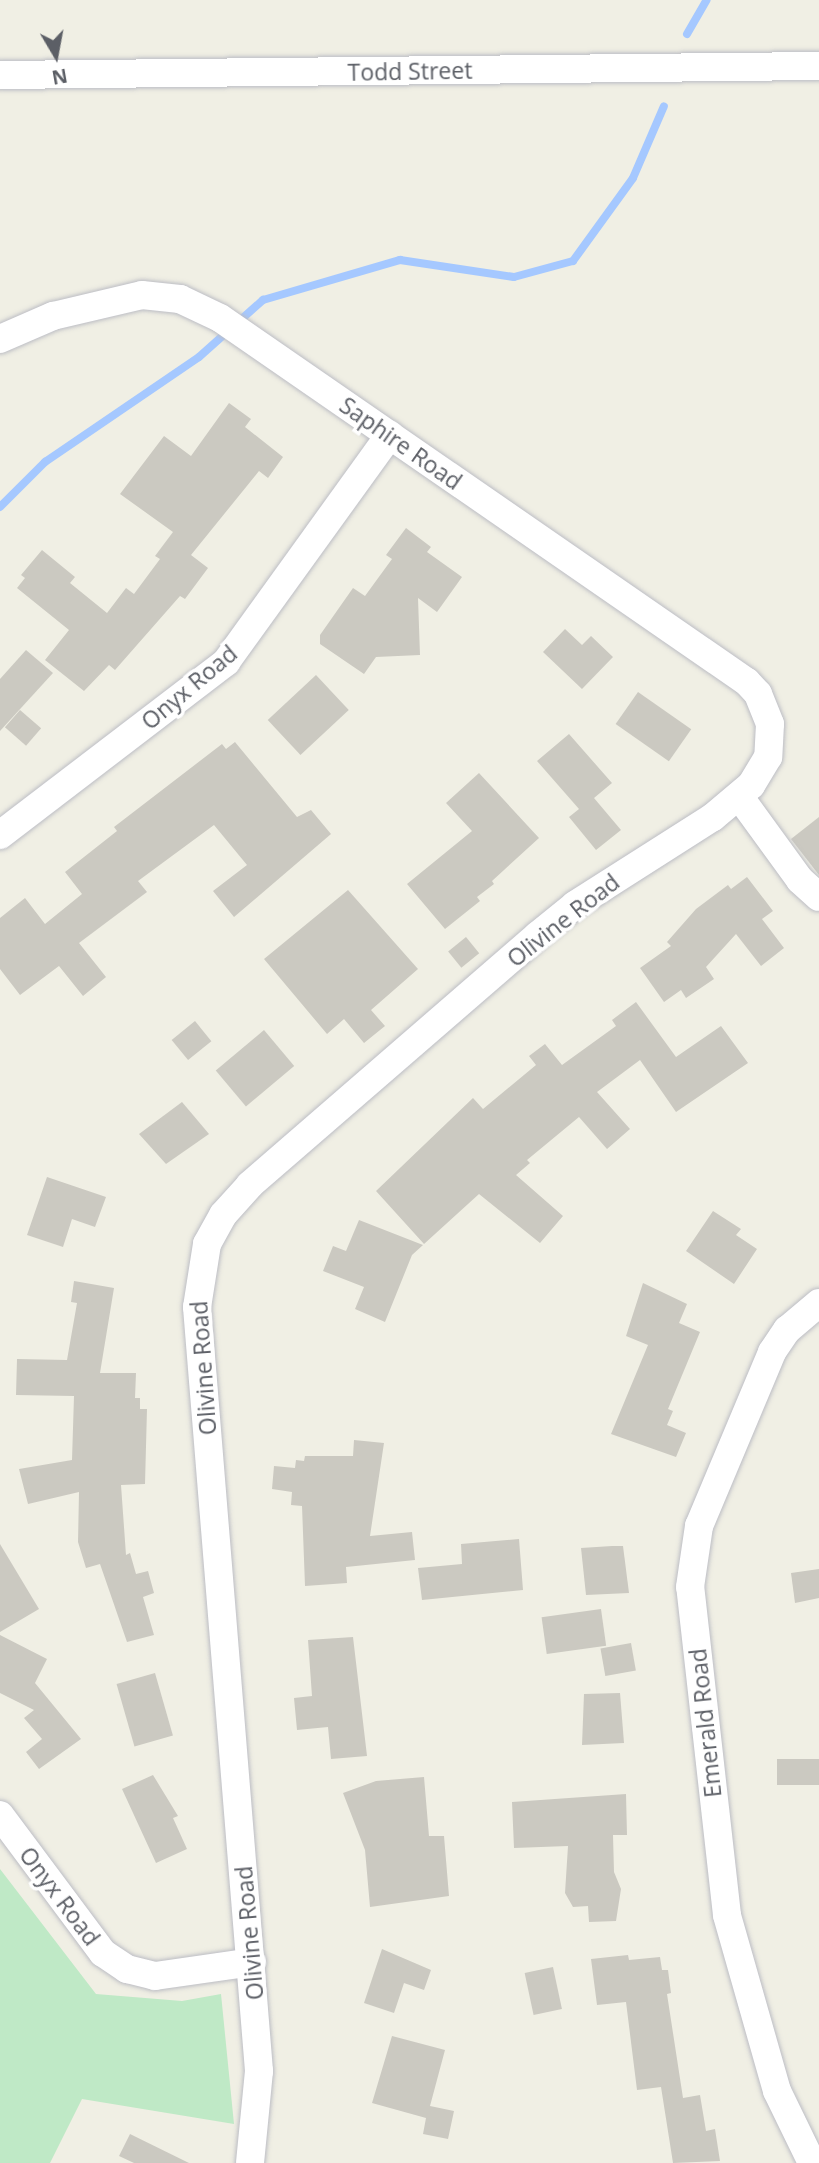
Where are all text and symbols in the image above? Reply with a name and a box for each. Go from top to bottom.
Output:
north arrow [21,21,91,91]
street label: Todd Street [347,56,473,86]
text: N [50,63,70,91]
street label: Saphire Road [335,391,467,495]
street label: Onyx Road [136,639,242,735]
street label: Olivine Road [501,868,625,972]
street label: Olivine Road [185,1300,221,1436]
street label: Emerald Road [683,1647,727,1799]
street label: Onyx Road [14,1841,106,1951]
street label: Olivine Road [229,1865,269,2001]

